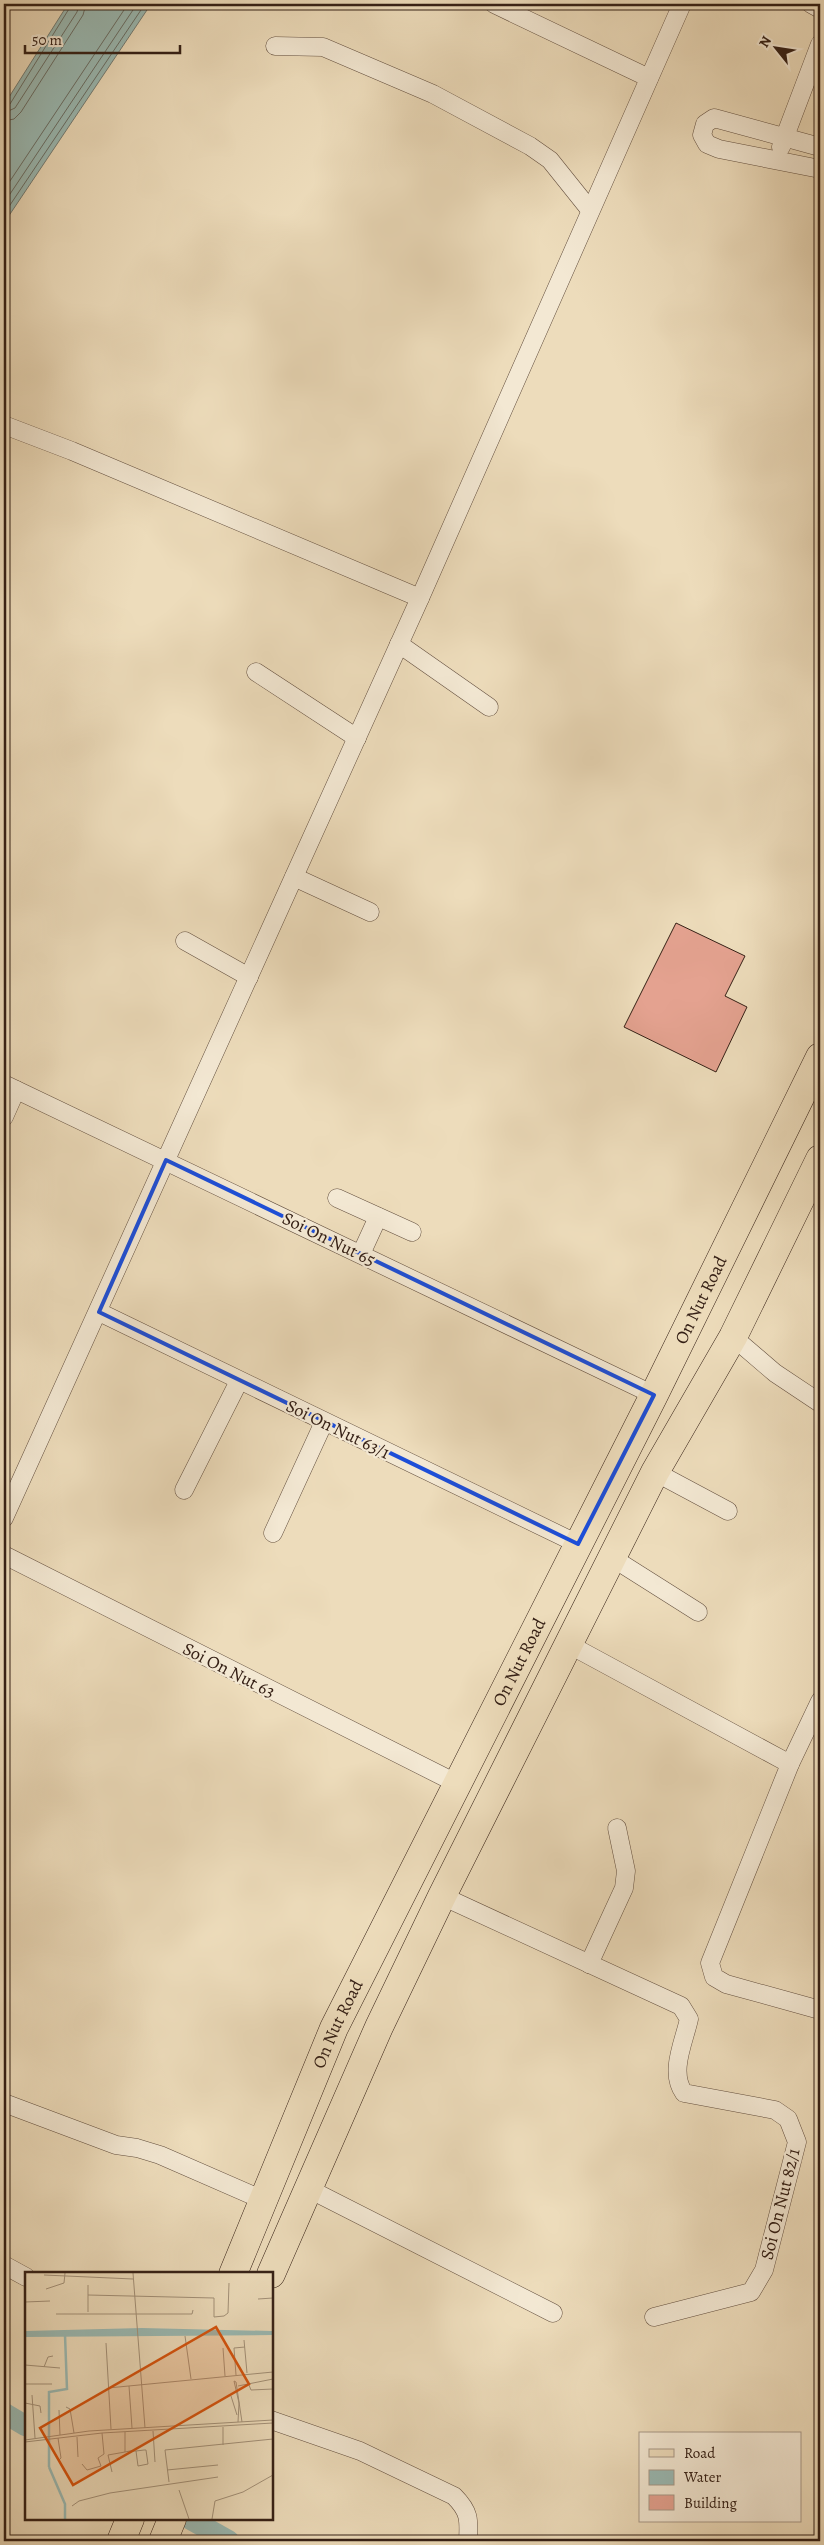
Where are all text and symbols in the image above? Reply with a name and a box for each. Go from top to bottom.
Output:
scale bar [25,22,180,54]
north arrow [752,22,802,72]
text: 50 m [32,30,62,50]
text: N [754,33,776,51]
street label: Soi On Nut 65 [278,1206,380,1272]
street label: On Nut Road [669,1252,733,1348]
street label: Soi On Nut 63/1 [282,1394,394,1464]
street label: On Nut Road [487,1614,551,1710]
street label: Soi On Nut 63 [179,1636,279,1704]
street label: On Nut Road [307,1975,369,2072]
street label: Soi On Nut 82/1 [755,2146,805,2262]
inset map [25,2272,272,2520]
legend [639,2432,802,2522]
text: Road [684,2443,716,2463]
text: Water [683,2467,721,2487]
text: Building [684,2493,737,2513]

